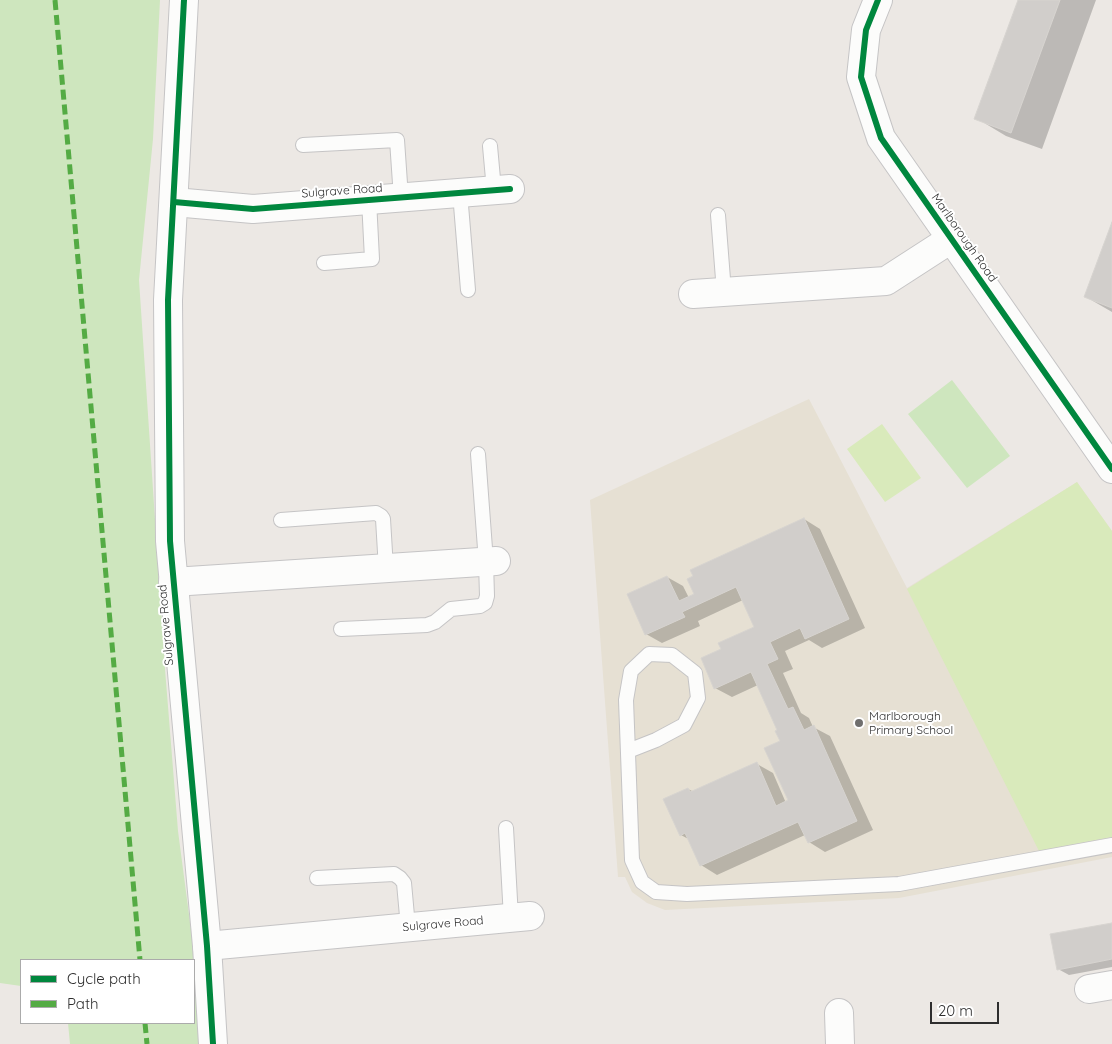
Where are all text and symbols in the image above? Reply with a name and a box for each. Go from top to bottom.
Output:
street label: Sulgrave Road [301,181,383,201]
street label: Marlborough Road [928,191,1000,285]
street label: Sulgrave Road [155,584,177,666]
place label: Marlborough Primary School [869,709,953,737]
marker: Marlborough Primary School [853,717,865,729]
street label: Sulgrave Road [402,913,484,935]
legend [20,959,195,1024]
text: Cycle path [67,969,141,988]
scale bar [932,992,1001,1024]
text: Path [67,994,99,1013]
text: 20 m [938,1001,973,1020]

